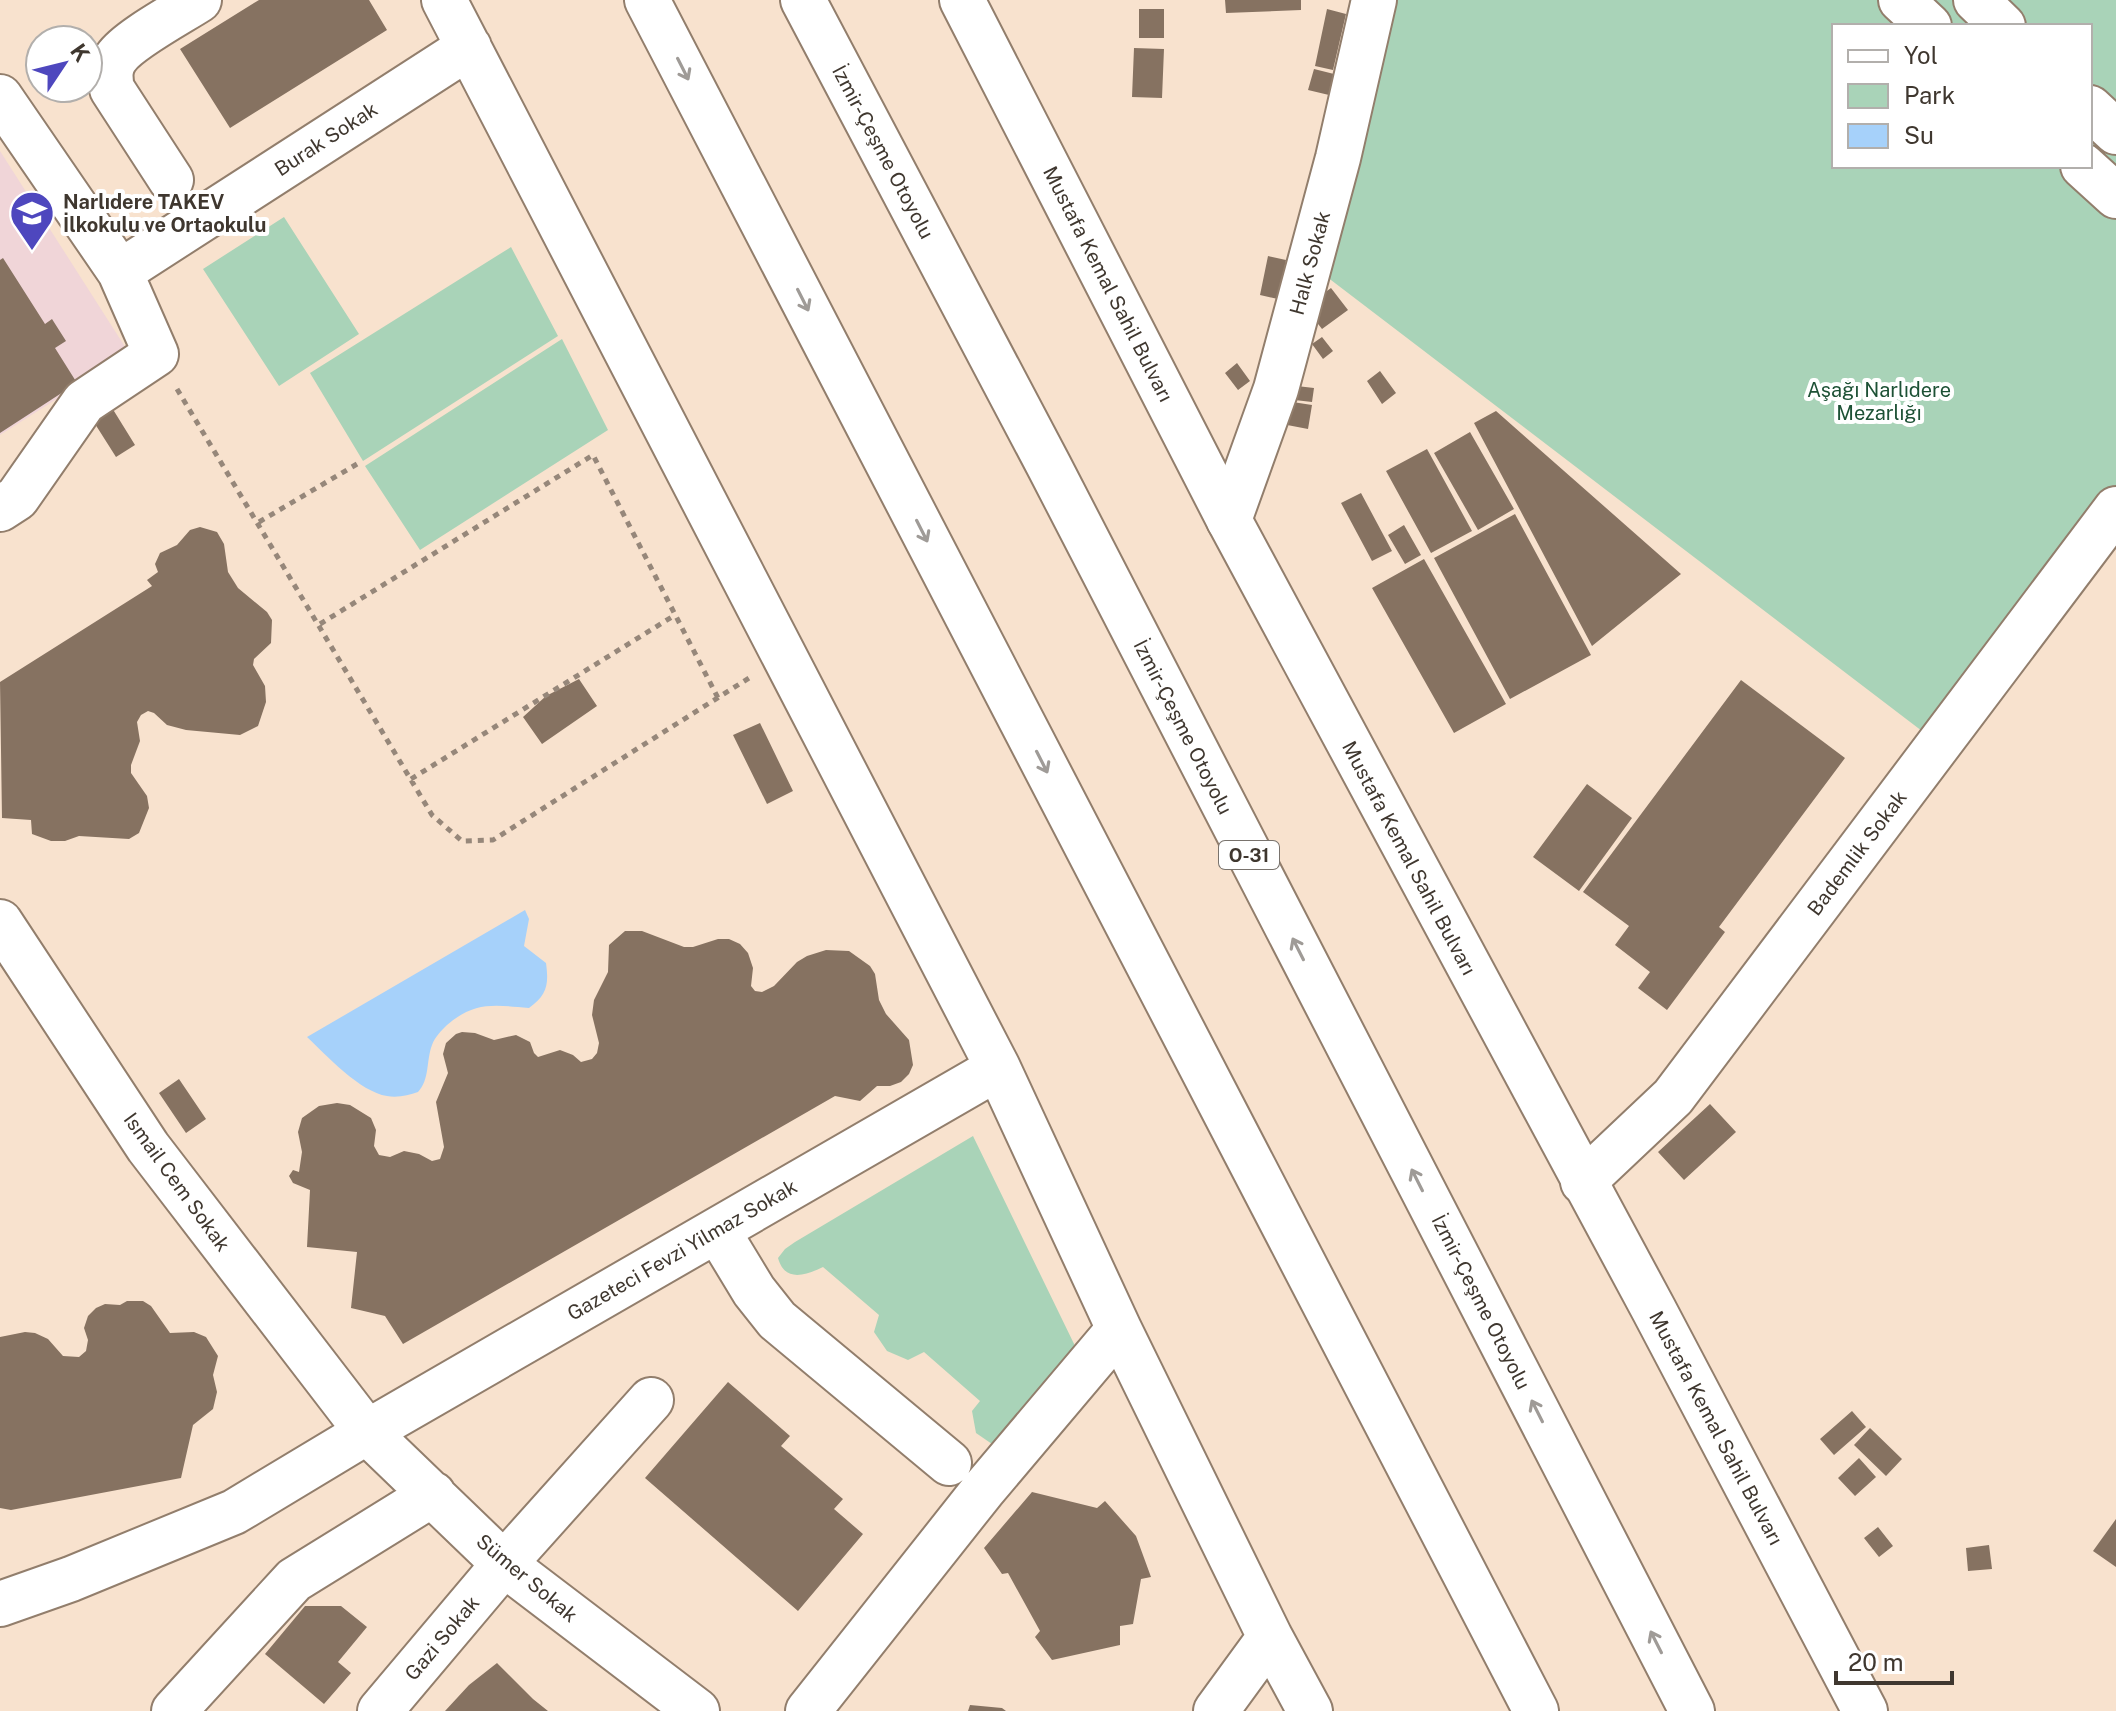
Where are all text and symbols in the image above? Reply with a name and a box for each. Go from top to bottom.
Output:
north arrow [24,24,104,104]
legend [1832,24,2092,168]
text: K [65,39,96,67]
text: Yol [1904,41,1938,69]
one-way arrow [676,57,691,81]
street label: İzmir-Çeşme Otoyolu [827,61,939,243]
text: Park [1904,81,1955,109]
street label: Burak Sokak [270,97,382,181]
text: Su [1904,121,1934,149]
street label: Mustafa Kemal Sahil Bulvarı [1038,162,1178,406]
school or university icon: Narlıdere TAKEV İlkokulu ve Ortaokulu [8,189,56,252]
place label: Narlıdere TAKEV İlkokulu ve Ortaokulu [63,190,266,237]
street label: Halk Sokak [1285,209,1335,317]
one-way arrow [795,288,811,312]
park label: Aşağı Narlıdere Mezarlığı [1807,378,1951,425]
one-way arrow [915,518,931,542]
street label: İzmir-Çeşme Otoyolu [1129,636,1237,818]
street label: Mustafa Kemal Sahil Bulvarı [1337,737,1481,979]
one-way arrow [1035,749,1051,773]
street label: Bademlik Sokak [1802,786,1912,920]
road number: O-31 [1219,841,1279,869]
one-way arrow [1290,938,1305,961]
street label: Ismail Cem Sokak [119,1108,235,1256]
one-way arrow [1409,1169,1425,1192]
street label: Gazeteci Fevzi Yilmaz Sokak [563,1174,801,1326]
street label: İzmir-Çeşme Otoyolu [1427,1211,1535,1393]
street label: Mustafa Kemal Sahil Bulvarı [1644,1307,1788,1549]
one-way arrow [1528,1400,1544,1423]
street label: Sümer Sokak [472,1529,582,1627]
street label: Gazi Sokak [400,1591,484,1685]
one-way arrow [1648,1630,1664,1654]
scale bar [1836,1635,1952,1685]
text: 20 m [1848,1648,1904,1676]

